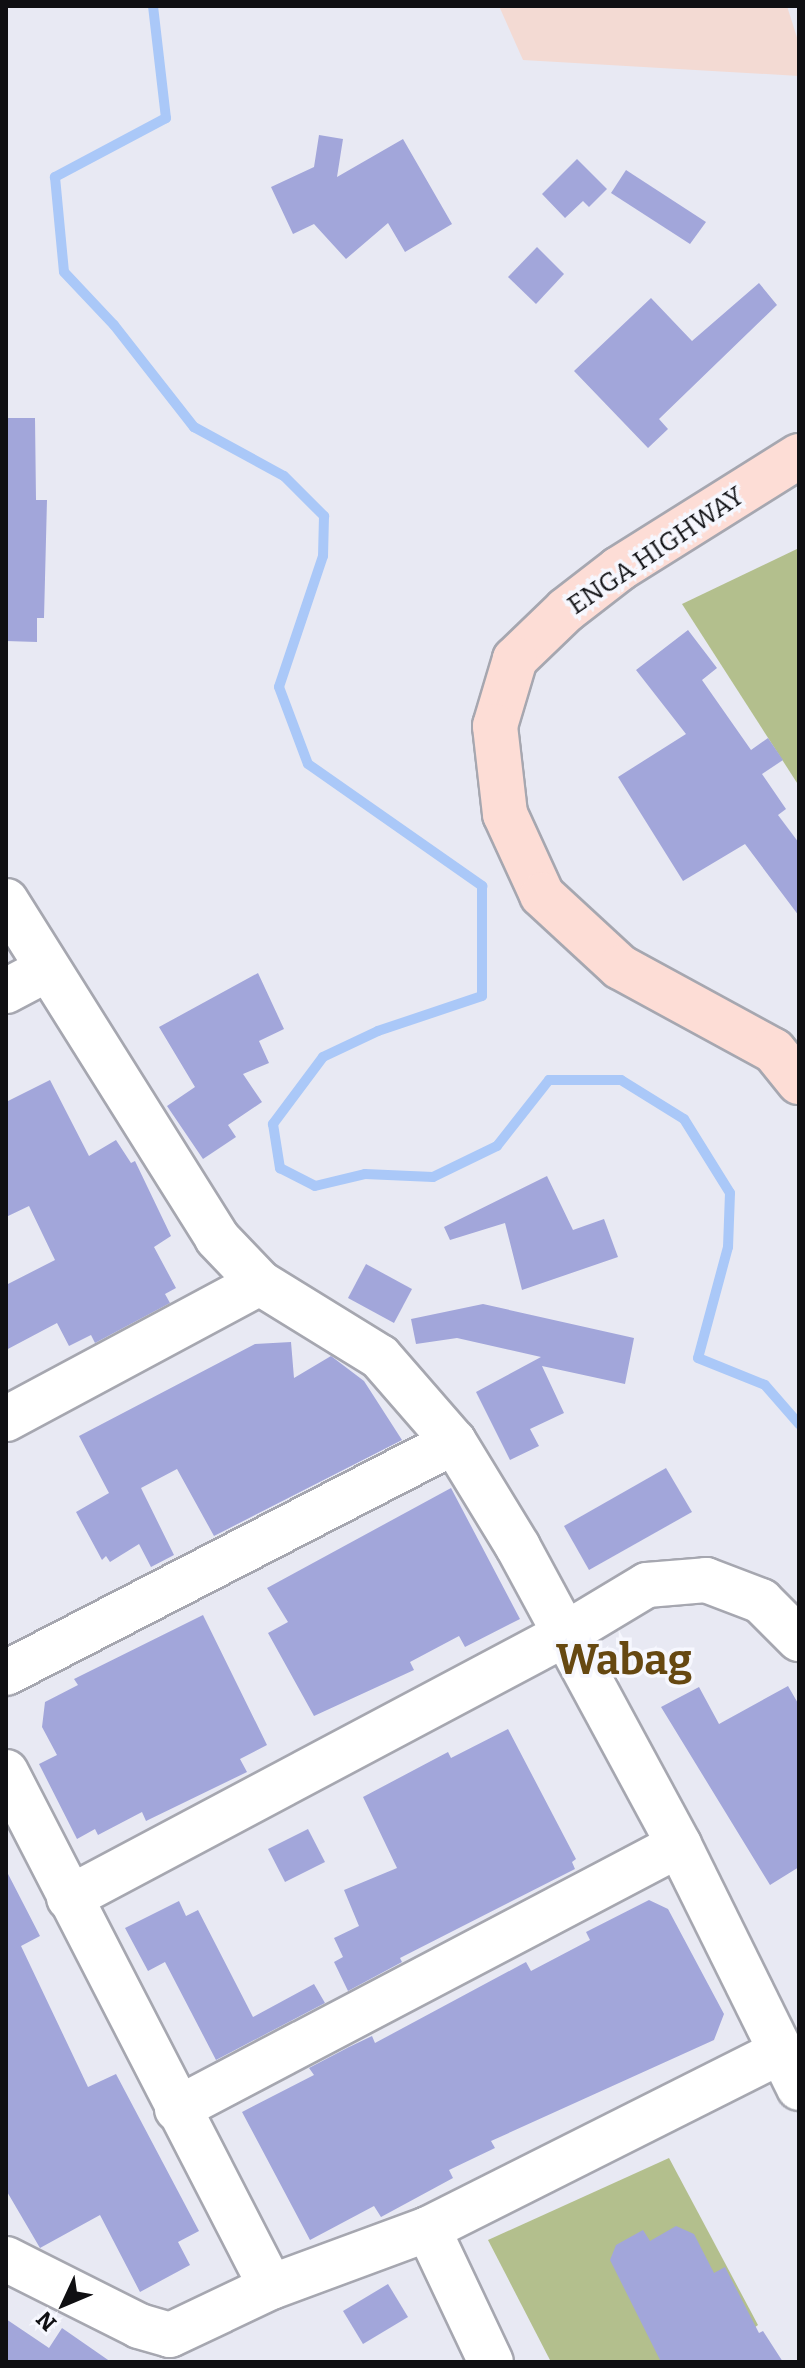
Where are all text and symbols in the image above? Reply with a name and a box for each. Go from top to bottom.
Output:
street label: ENGA HIGHWAY [562,481,750,621]
district label: Wabag [556,1635,692,1685]
north arrow [24,2264,104,2344]
text: N [31,2306,62,2337]

